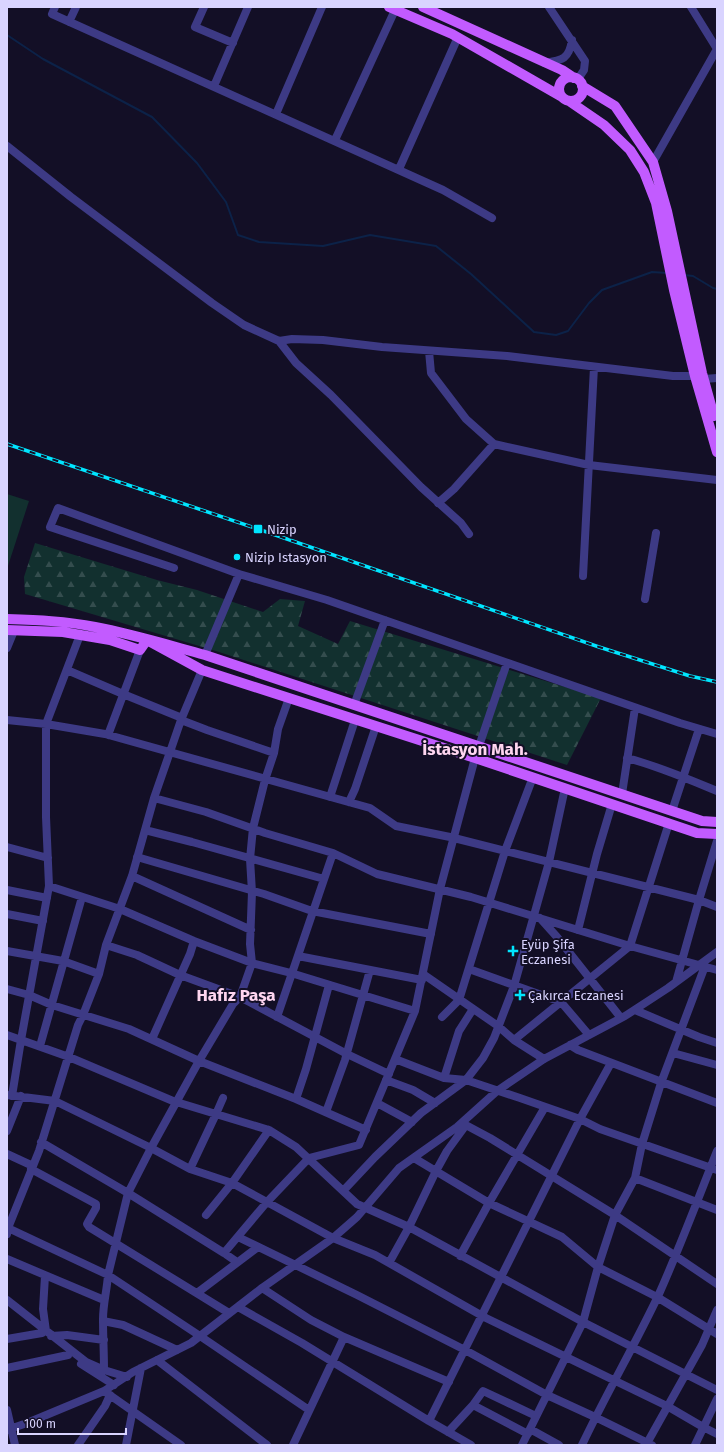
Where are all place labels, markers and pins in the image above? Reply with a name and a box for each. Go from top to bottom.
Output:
place label: Nizip [267,522,297,537]
marker: Nizip [252,523,264,535]
place label: Nizip Istasyon [245,550,327,565]
marker: Nizip Istasyon [232,552,242,562]
place label: Eyüp Şifa Eczanesi [521,937,575,967]
marker: Eyüp Şifa Eczanesi [508,946,518,956]
place label: Çakırca Eczanesi [528,988,624,1003]
marker: Çakırca Eczanesi [515,990,525,1000]

